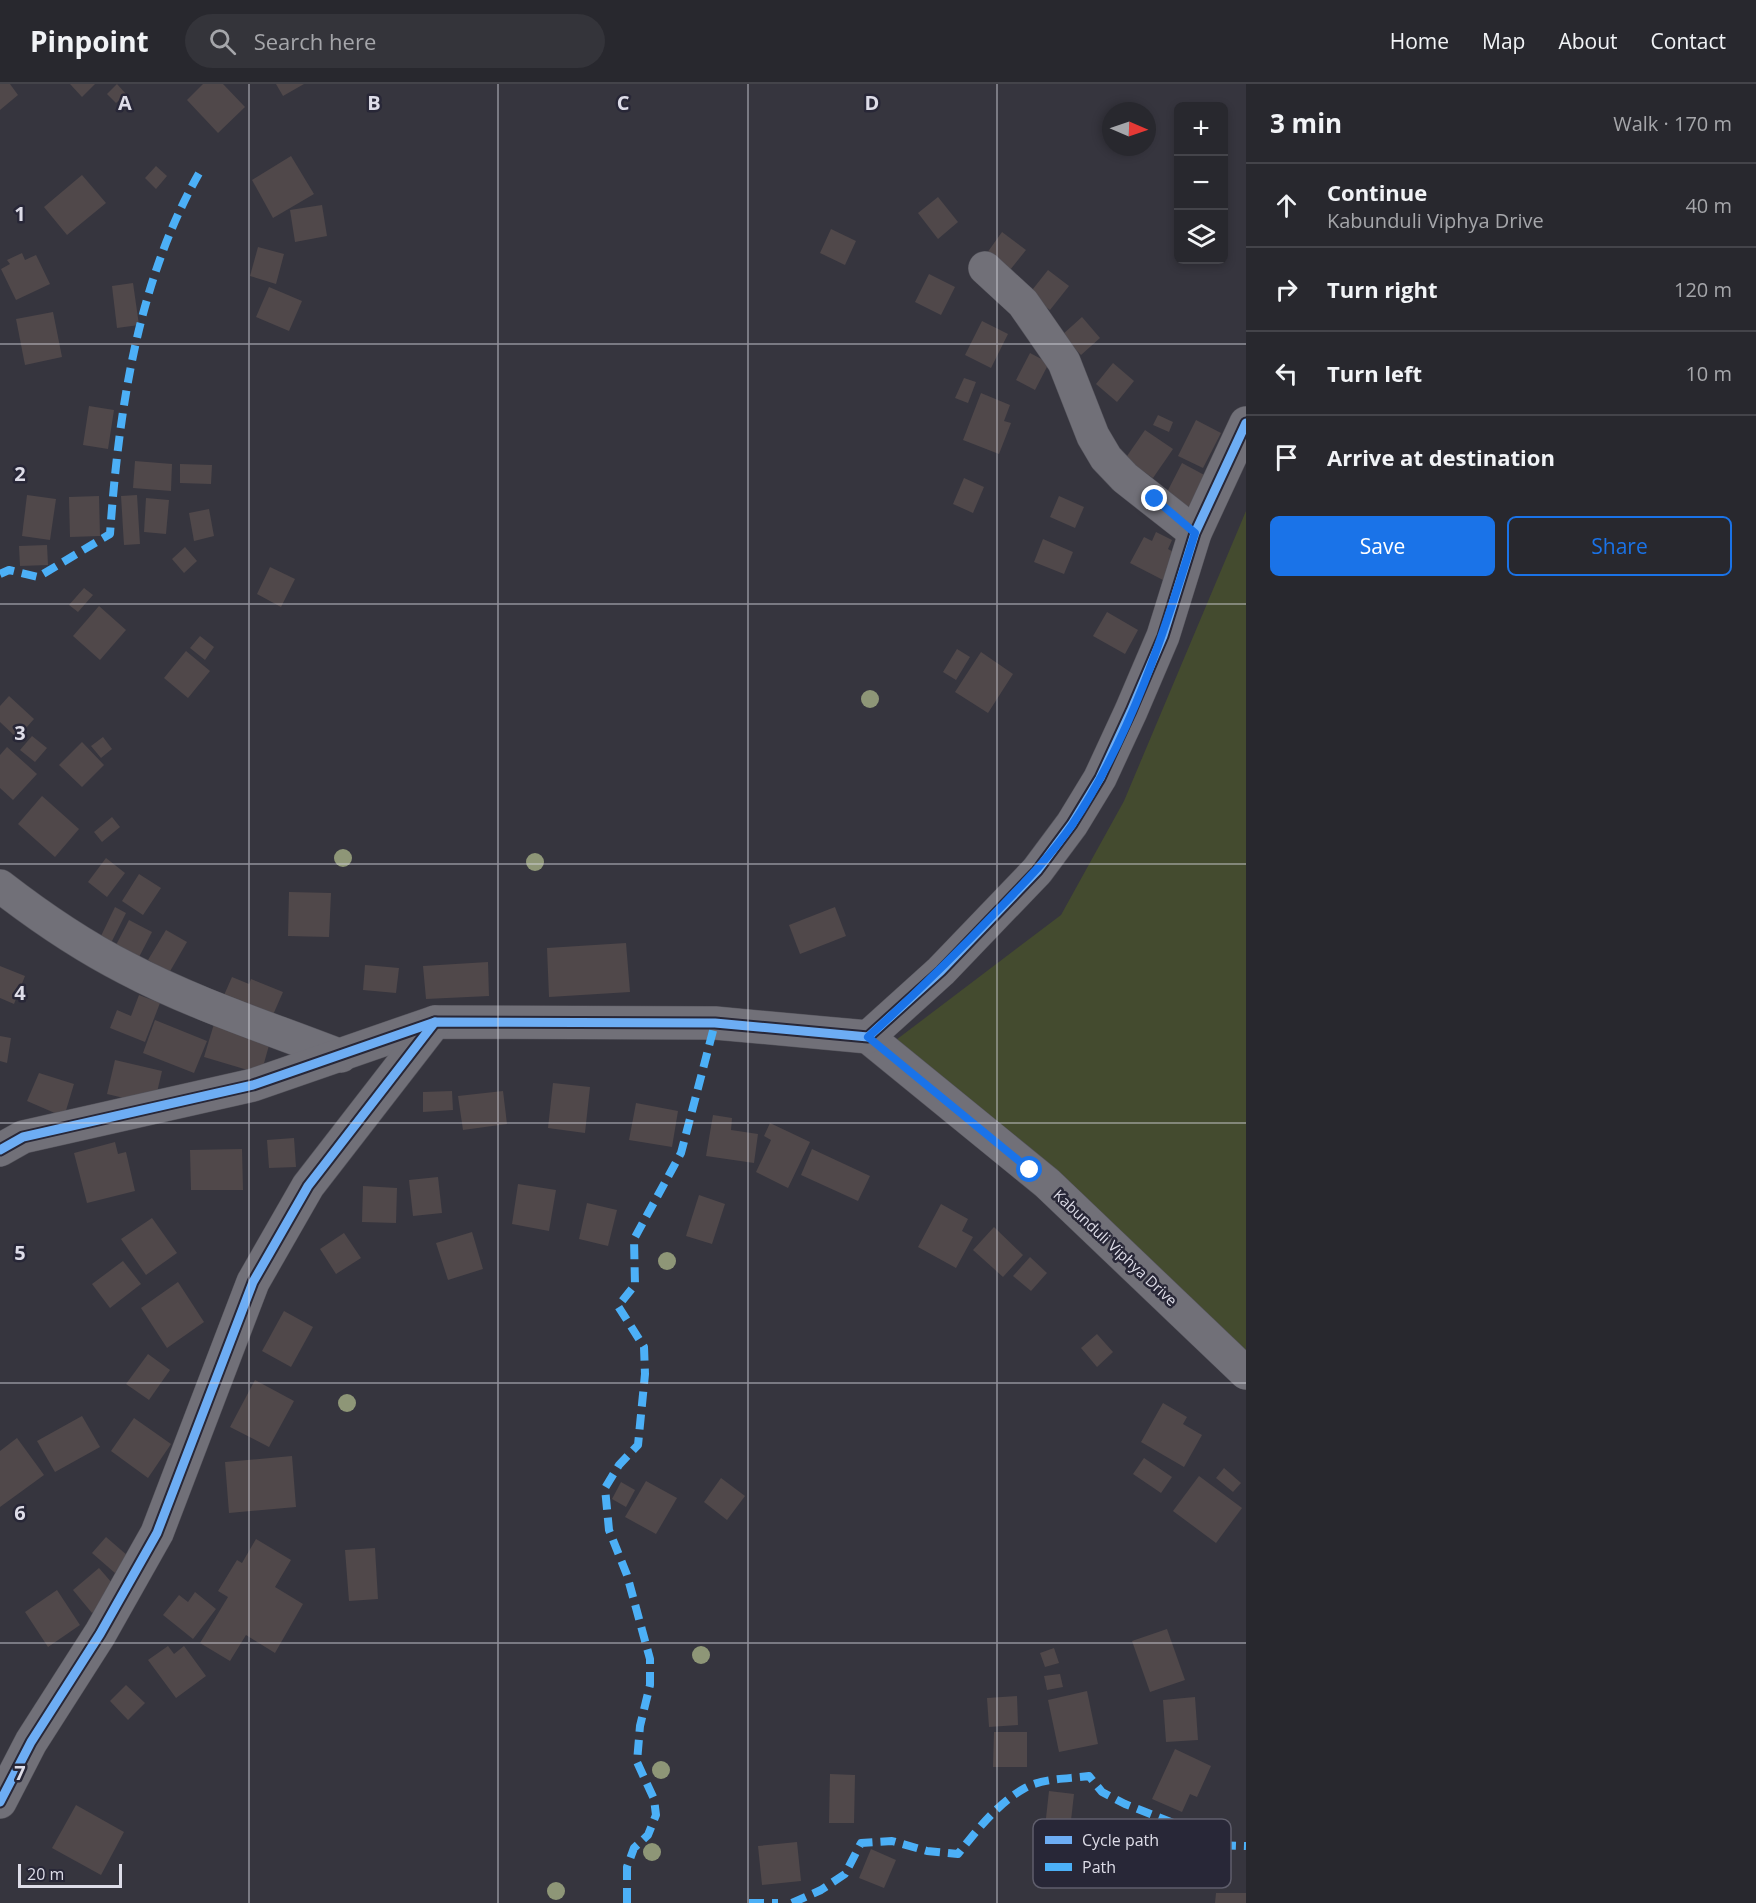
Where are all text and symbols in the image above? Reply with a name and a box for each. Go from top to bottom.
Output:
search box [185,14,605,68]
text: Pinpoint [30,22,149,60]
icon: search [206,25,239,58]
text: Search here [254,26,376,56]
text: Home [1390,27,1449,55]
text: Map [1482,27,1525,55]
text: About [1558,27,1618,55]
text: Contact [1651,27,1726,55]
text: A [118,89,132,116]
text: B [367,89,381,116]
text: C [617,89,630,116]
text: D [865,89,879,116]
north arrow [1102,102,1156,156]
map controls [1174,102,1228,264]
button: + [1174,102,1228,156]
text: 3 min [1270,105,1342,141]
text: Walk · 170 m [1613,110,1732,137]
button: − [1174,156,1228,210]
text: Continue [1327,177,1427,207]
icon: ahead [1270,189,1303,222]
text: 40 m [1685,192,1732,219]
text: 1 [14,200,26,227]
text: Kabunduli Viphya Drive [1327,207,1544,234]
button: layers [1174,210,1228,264]
icon: right [1270,273,1303,306]
text: Turn right [1327,274,1438,304]
text: 120 m [1674,276,1732,303]
icon: left [1270,357,1303,390]
text: Turn left [1327,358,1422,388]
text: 10 m [1685,360,1732,387]
icon: arrive [1270,441,1303,474]
text: Arrive at destination [1327,442,1555,472]
text: 2 [14,460,26,487]
route end [1141,485,1167,511]
button: Save [1270,516,1495,576]
button: Share [1507,516,1732,576]
text: 3 [14,719,26,746]
text: 4 [14,979,26,1006]
route start [1016,1156,1042,1182]
street label: Kabunduli Viphya Drive [1049,1185,1182,1310]
text: 5 [14,1239,26,1266]
text: 6 [14,1499,26,1526]
text: 7 [14,1759,26,1786]
legend [1033,1819,1231,1888]
text: Cycle path [1082,1829,1159,1851]
text: Path [1082,1856,1116,1878]
scale bar [18,1861,122,1888]
text: 20 m [27,1863,64,1885]

